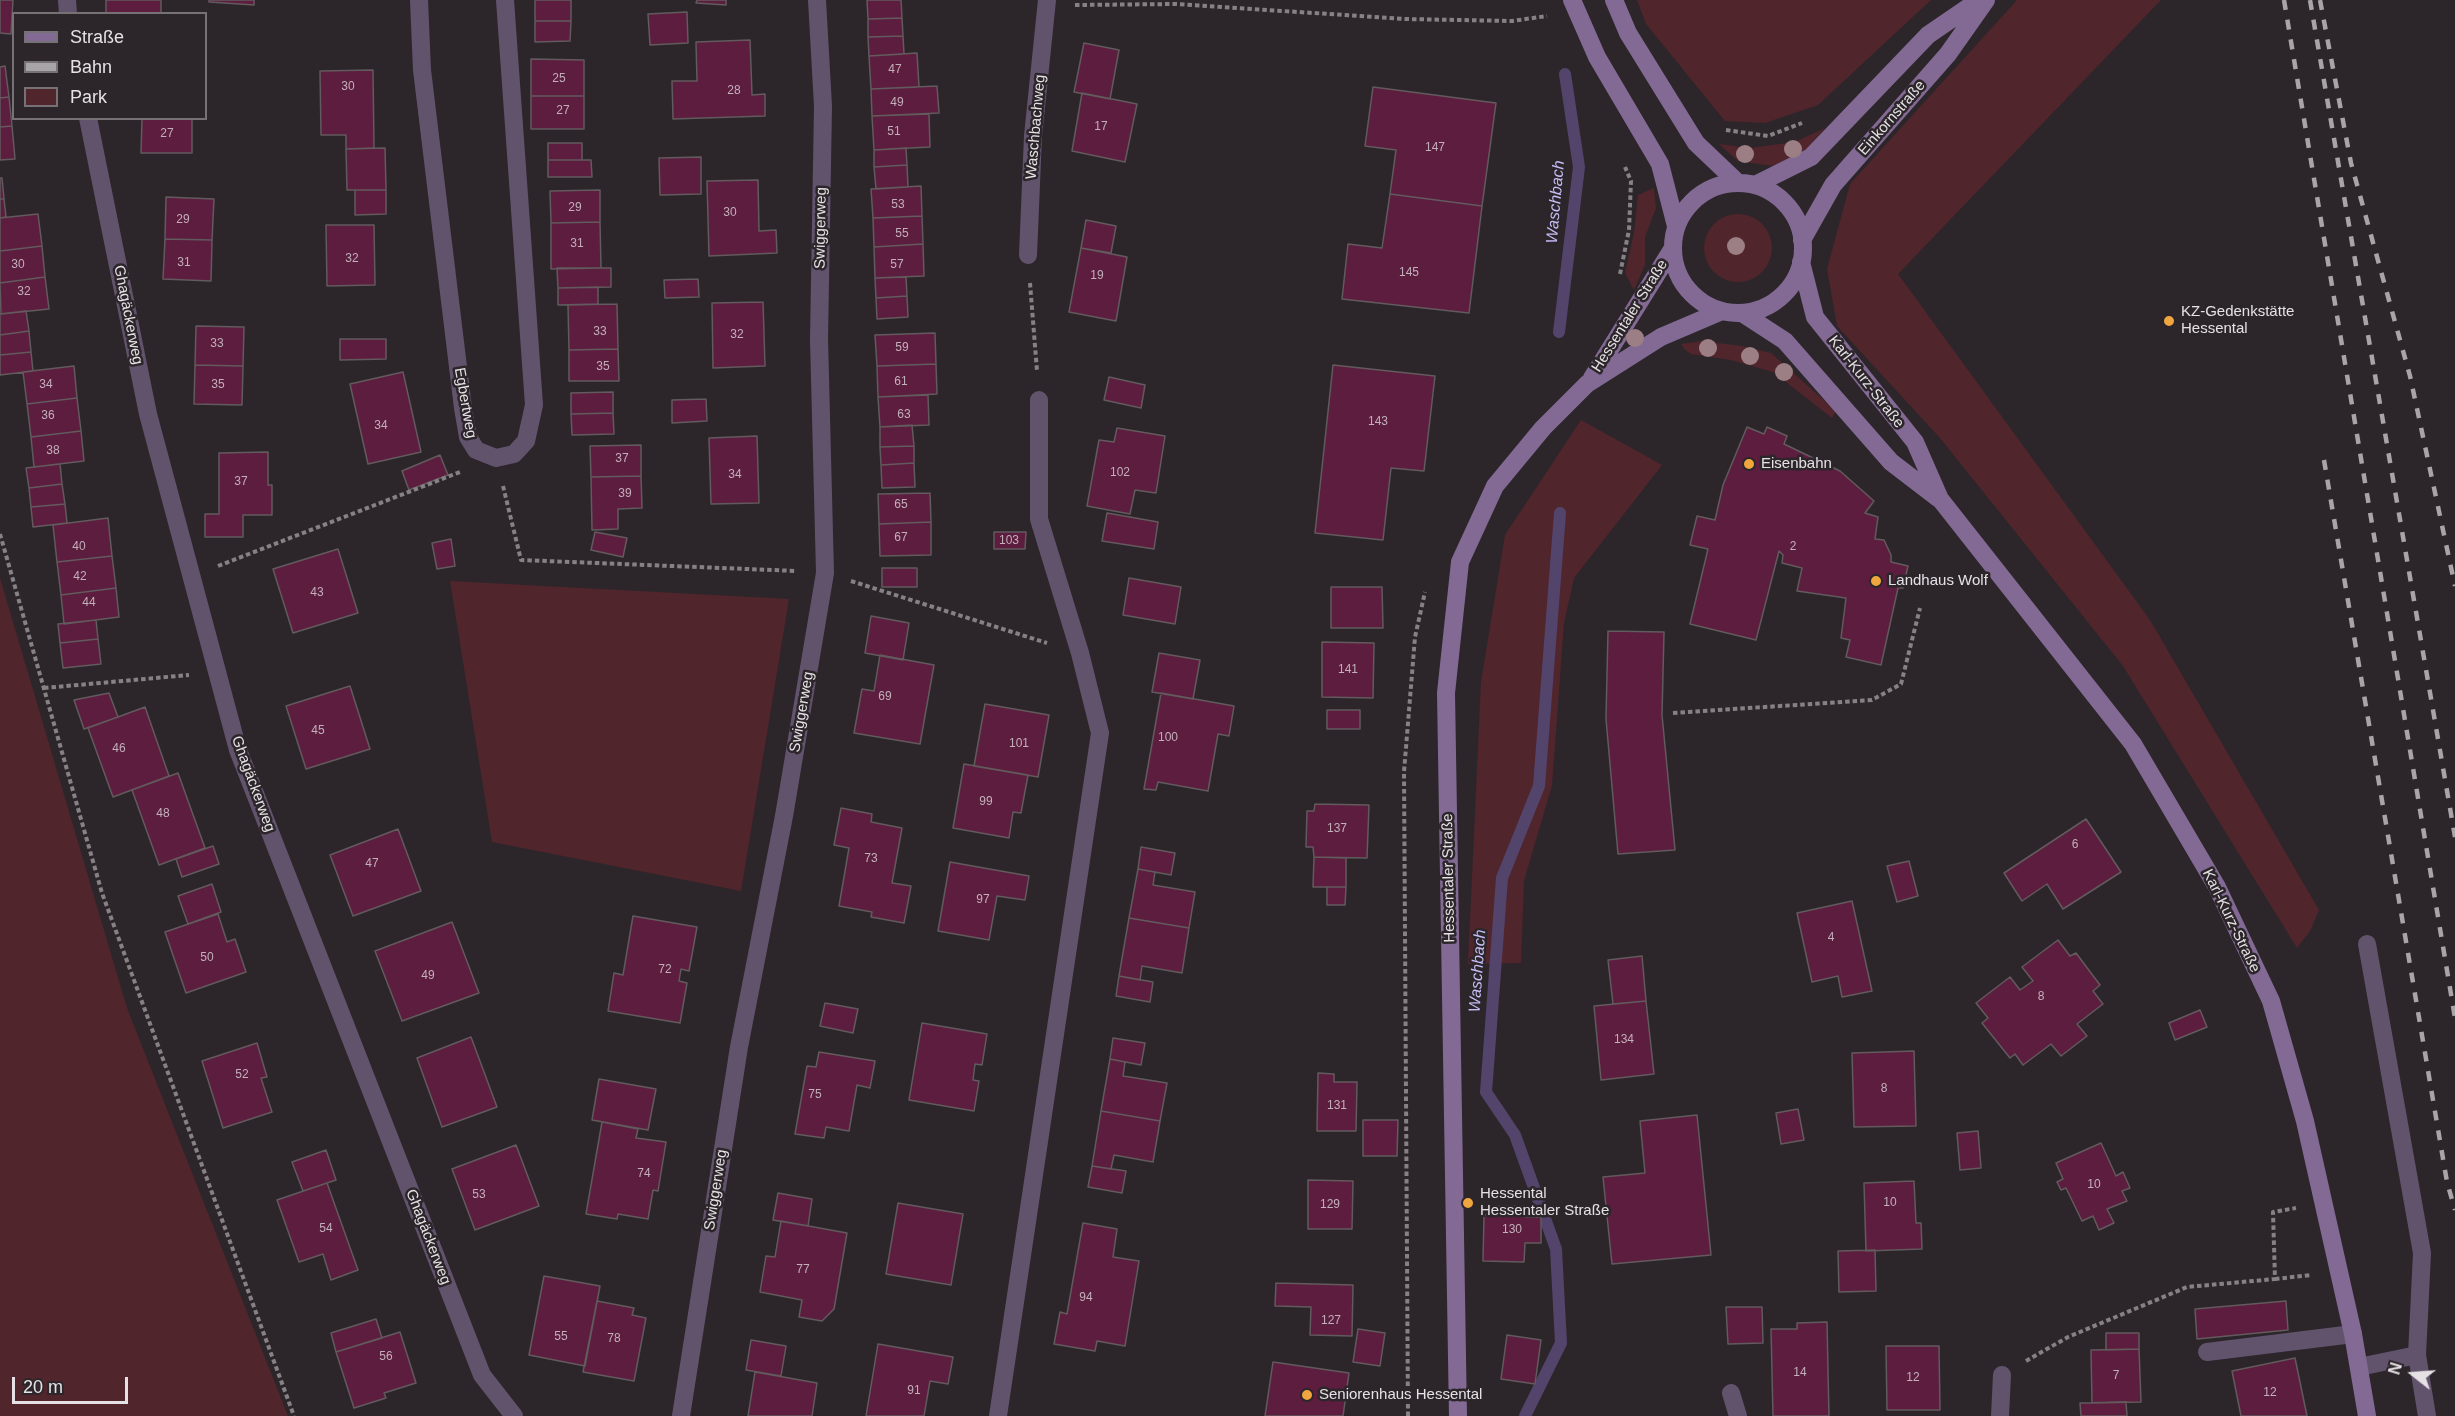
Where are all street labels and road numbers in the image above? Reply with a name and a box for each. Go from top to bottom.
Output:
street label: Waschbachweg [1022,74,1050,180]
street label: Einkornstraße [1855,77,1929,159]
street label: Swiggerweg [811,187,831,269]
street label: Hessentaler Straße [1588,256,1672,376]
street label: Ghagäckerweg [110,264,146,366]
street label: Karl-Kurz-Straße [1824,332,1908,432]
street label: Egbertweg [450,366,480,440]
street label: Swiggerweg [786,670,818,754]
street label: Ghagäckerweg [227,734,279,834]
street label: Hessentaler Straße [1439,813,1459,943]
street label: Karl-Kurz-Straße [2198,866,2264,976]
street label: Swiggerweg [701,1148,731,1232]
street label: Ghagäckerweg [402,1187,454,1287]

